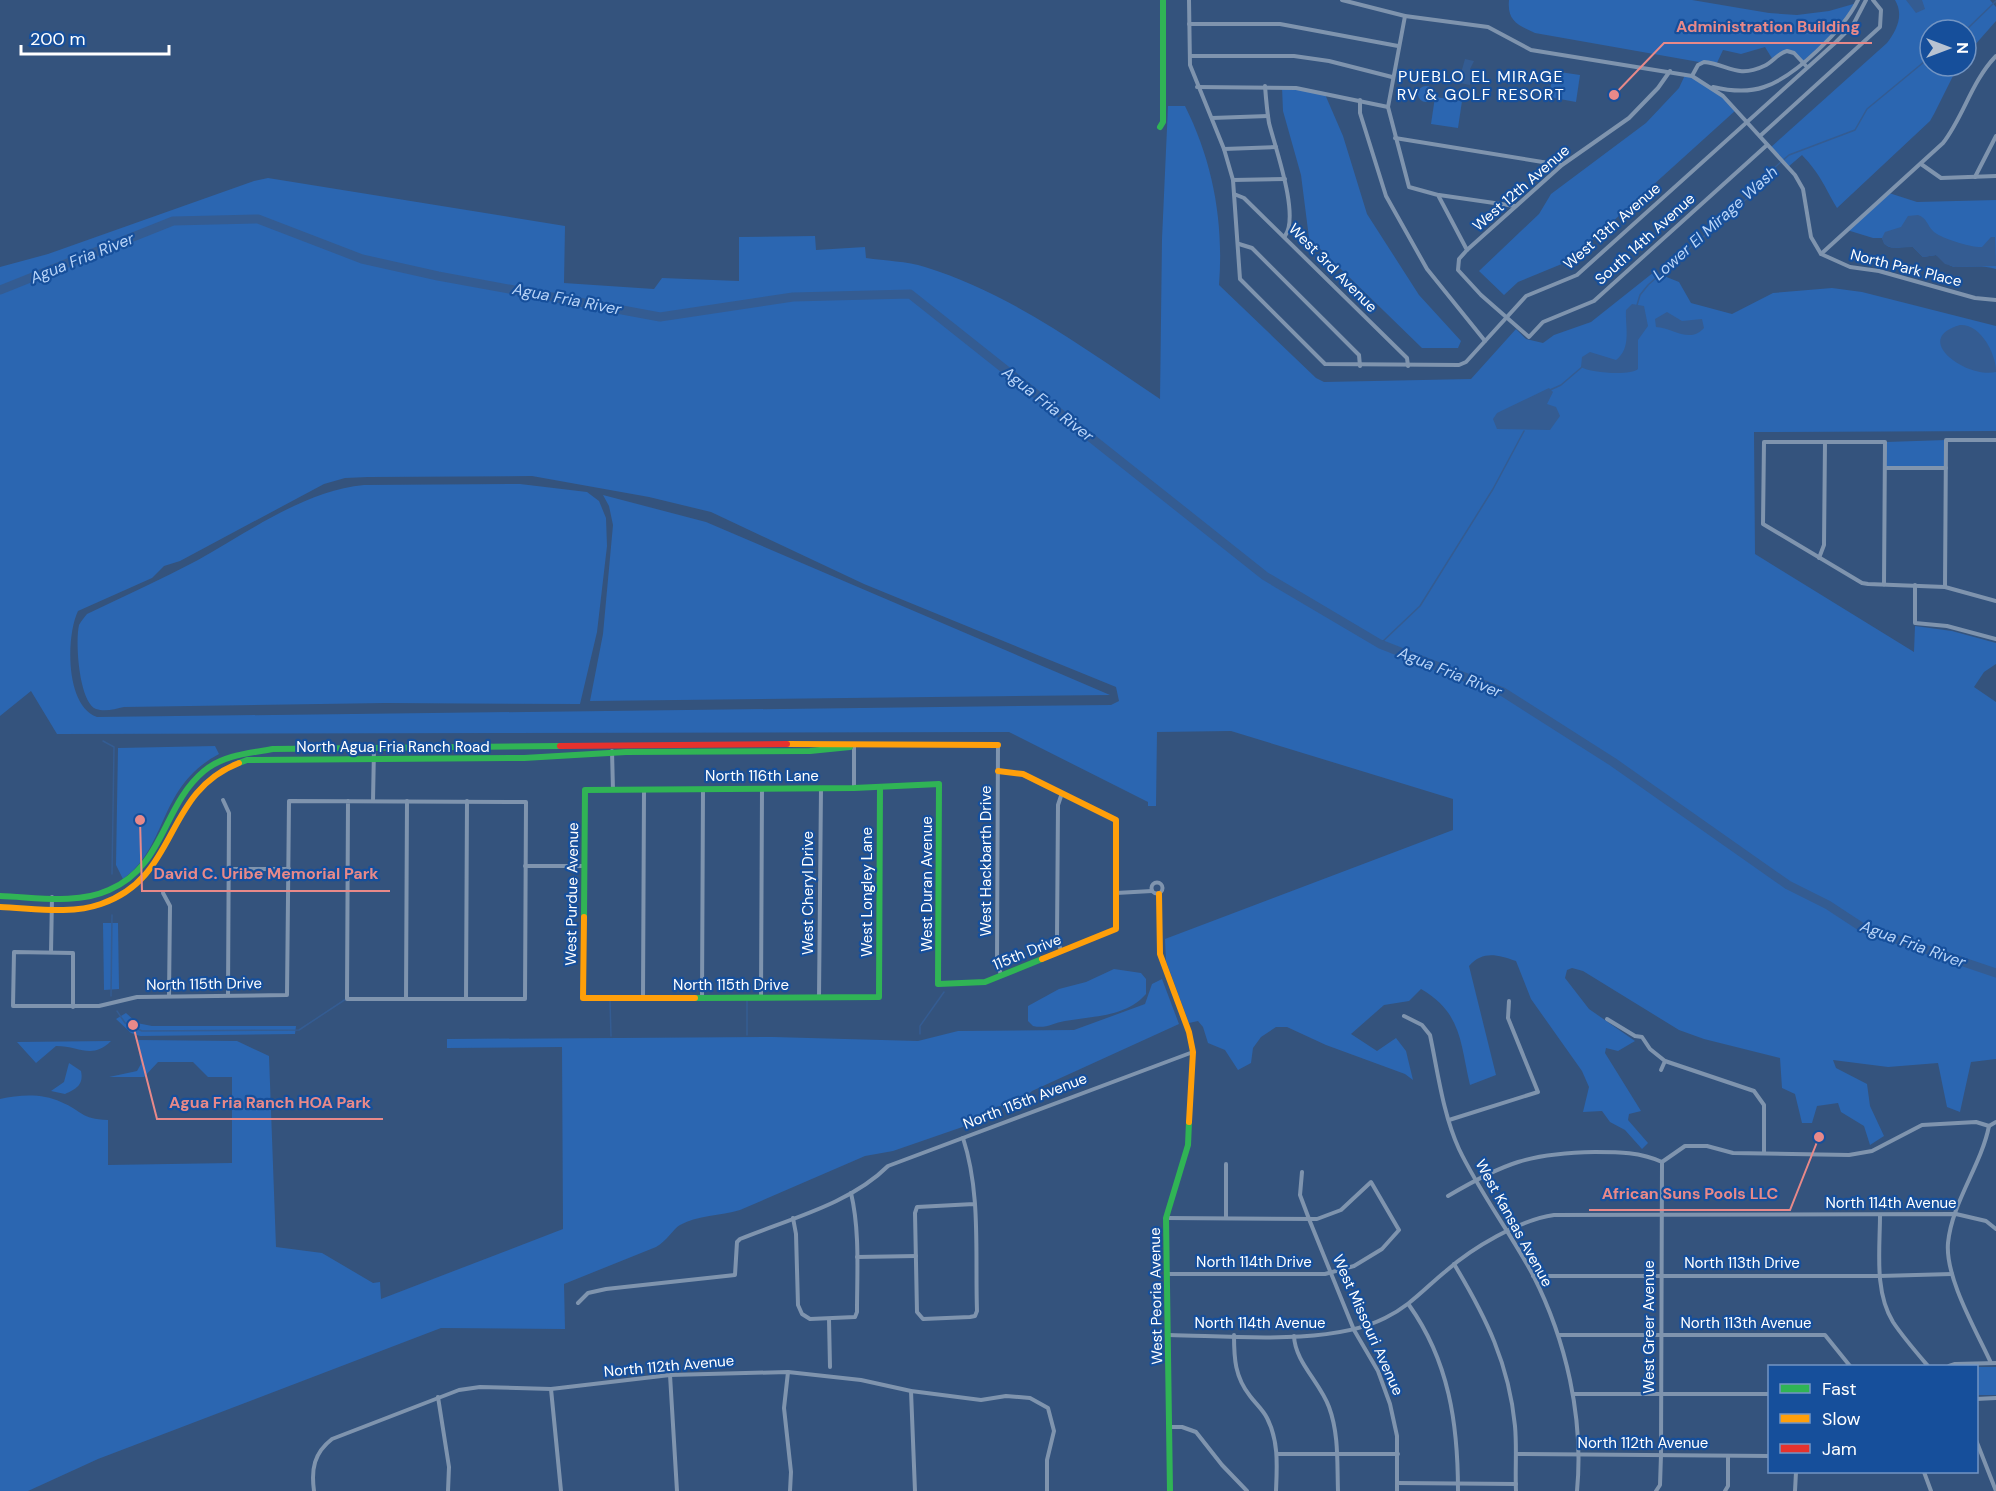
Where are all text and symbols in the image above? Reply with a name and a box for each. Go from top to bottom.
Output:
callout: Administration Building [1664,9,1872,43]
text: Administration Building [1676,16,1860,37]
scale bar [21,18,170,56]
north arrow [1918,18,1978,78]
text: 200 m [30,27,86,51]
text: N [1952,42,1973,54]
district label: PUEBLO EL MIRAGE RV & GOLF RESORT [1397,66,1565,105]
street label: West 12th Avenue [1468,140,1574,236]
water label: Lower El Mirage Wash [1648,161,1782,285]
street label: West 13th Avenue [1559,178,1665,274]
street label: South 14th Avenue [1591,189,1699,289]
street label: West 3rd Avenue [1284,219,1382,317]
water label: Agua Fria River [26,227,138,289]
street label: North Park Place [1848,244,1964,292]
water label: Agua Fria River [510,278,624,320]
water label: Agua Fria River [997,361,1099,447]
water label: Agua Fria River [1394,641,1506,703]
street label: North Agua Fria Ranch Road [296,737,490,757]
street label: North 116th Lane [705,766,819,786]
street label: West Hackbarth Drive [976,786,996,936]
street label: West Duran Avenue [917,816,937,952]
street label: West Purdue Avenue [561,822,583,966]
street label: West Longley Lane [857,827,877,957]
street label: West Cheryl Drive [798,831,818,955]
callout: David C. Uribe Memorial Park [142,857,390,891]
text: David C. Uribe Memorial Park [154,863,379,884]
water label: Agua Fria River [1857,915,1969,973]
street label: 115th Drive [990,929,1064,975]
street label: North 115th Drive [146,973,262,995]
street label: North 115th Drive [673,975,789,995]
street label: North 115th Avenue [960,1068,1090,1134]
callout: Agua Fria Ranch HOA Park [157,1085,383,1119]
text: Agua Fria Ranch HOA Park [169,1092,372,1113]
street label: West Kansas Avenue [1471,1156,1557,1290]
callout: African Suns Pools LLC [1589,1176,1790,1210]
text: African Suns Pools LLC [1602,1183,1779,1204]
street label: North 114th Avenue [1825,1193,1957,1213]
street label: West Peoria Avenue [1145,1227,1167,1365]
street label: West Missouri Avenue [1328,1251,1408,1399]
street label: North 114th Drive [1196,1252,1312,1272]
street label: North 113th Drive [1684,1253,1800,1273]
street label: West Greer Avenue [1639,1260,1659,1394]
street label: North 114th Avenue [1194,1313,1326,1333]
street label: North 113th Avenue [1681,1313,1812,1333]
street label: North 112th Avenue [603,1350,735,1382]
legend [1768,1365,1978,1473]
text: Fast [1822,1377,1857,1401]
text: Slow [1822,1407,1861,1431]
street label: North 112th Avenue [1578,1433,1708,1453]
text: Jam [1822,1437,1857,1461]

